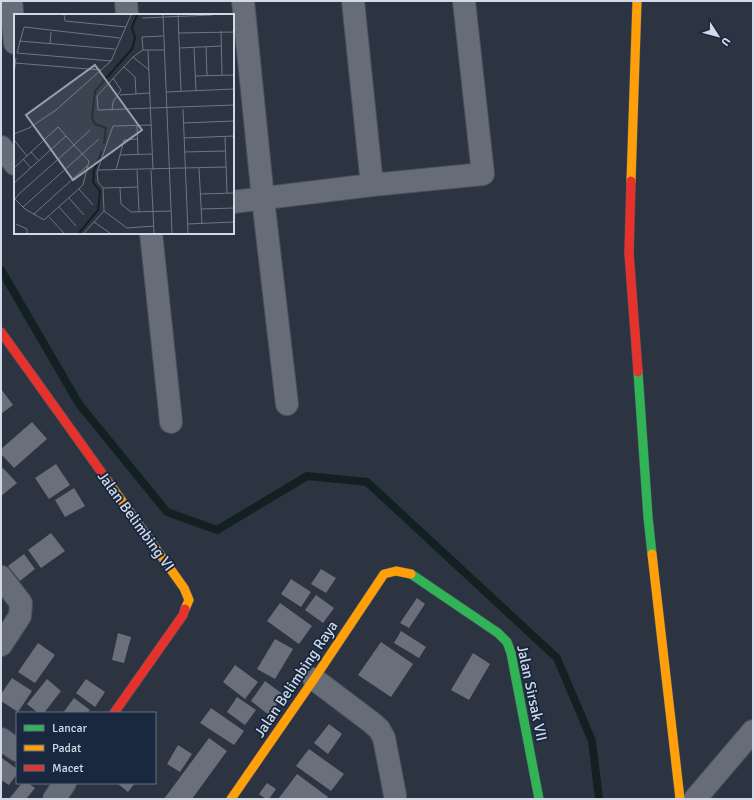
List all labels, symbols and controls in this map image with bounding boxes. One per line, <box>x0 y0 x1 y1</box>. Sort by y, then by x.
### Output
inset map <box>14 14 234 234</box>
north arrow <box>698 16 738 56</box>
text: U <box>718 35 733 48</box>
street label: Jalan Belimbing VI <box>94 468 178 574</box>
street label: Jalan Belimbing Raya <box>250 617 342 741</box>
street label: Jalan Sirsak VII <box>513 643 551 743</box>
legend <box>16 712 156 784</box>
text: Lancar <box>52 721 88 736</box>
text: Padat <box>52 741 81 756</box>
text: Macet <box>52 761 84 776</box>

